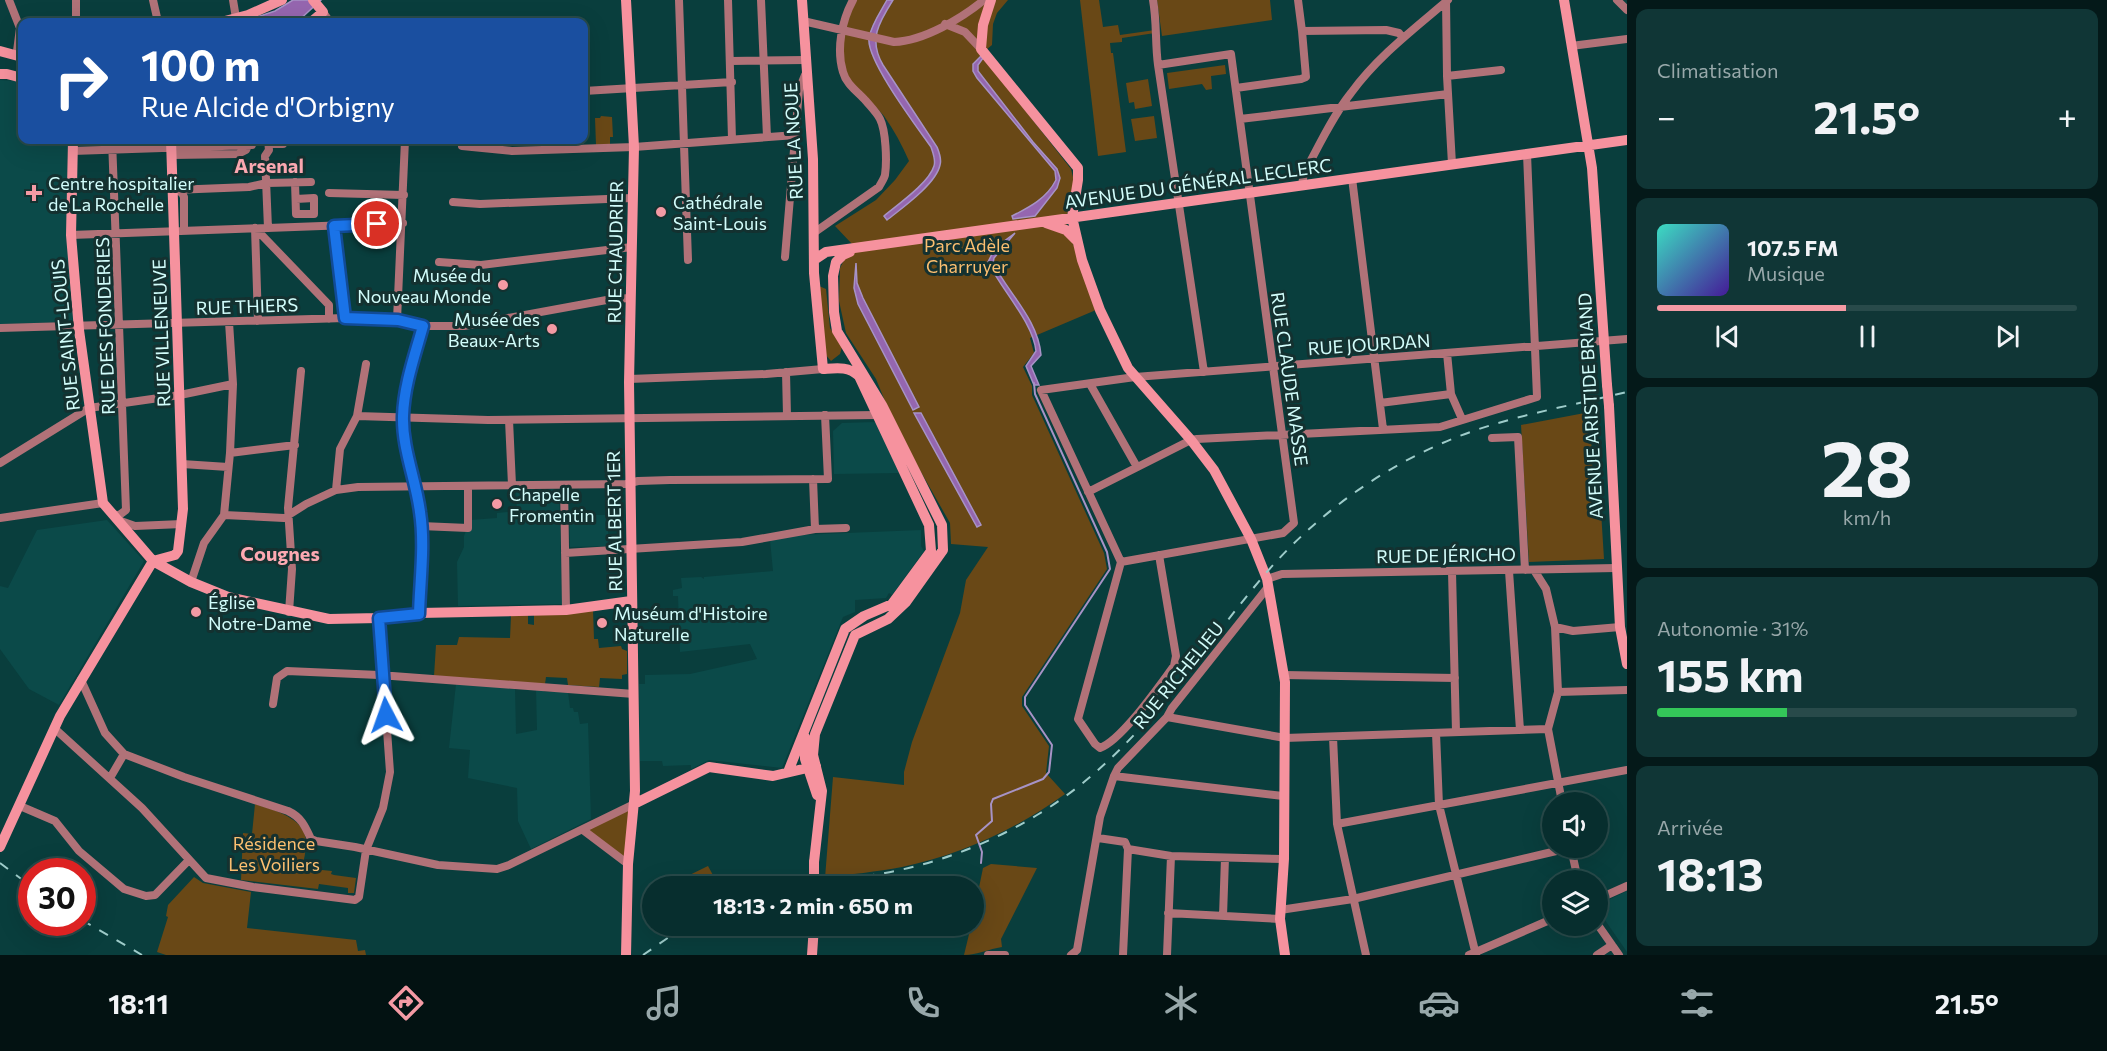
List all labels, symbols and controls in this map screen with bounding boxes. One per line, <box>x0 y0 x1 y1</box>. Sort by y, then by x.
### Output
text: 100 m <box>141 38 261 90</box>
icon: right <box>42 42 120 120</box>
text: Climatisation <box>1657 58 1778 82</box>
street label: RUE LA NOUE <box>779 82 807 200</box>
text: 21.5° <box>1813 88 1920 143</box>
text: Rue Alcide d'Orbigny <box>141 90 395 123</box>
text: − <box>1657 95 1676 136</box>
text: + <box>2058 95 2077 136</box>
district label: Arsenal <box>234 153 304 177</box>
street label: AVENUE DU GÉNÉRAL LECLERC <box>1063 153 1333 213</box>
place label: Centre hospitalier de La Rochelle <box>48 172 194 215</box>
street label: RUE CHAUDRIER <box>603 180 627 324</box>
marker: Centre hospitalier de La Rochelle <box>25 184 43 202</box>
place label: Cathédrale Saint-Louis <box>673 191 767 234</box>
pin <box>351 198 402 249</box>
marker: Cathédrale Saint-Louis <box>654 205 668 219</box>
icon: arrive <box>360 207 393 240</box>
park label: Parc Adèle Charruyer <box>924 234 1010 277</box>
text: 107.5 FM <box>1747 234 1838 261</box>
street label: RUE DES FONDERIES <box>91 237 119 415</box>
street label: RUE SAINT-LOUIS <box>46 258 84 412</box>
street label: RUE VILLENEUVE <box>147 259 175 407</box>
text: Musique <box>1747 261 1825 285</box>
place label: Musée du Nouveau Monde <box>357 264 491 307</box>
marker: Musée du Nouveau Monde <box>496 278 510 292</box>
street label: RUE CLAUDE MASSE <box>1267 291 1313 467</box>
street label: AVENUE ARISTIDE BRIAND <box>1573 292 1607 520</box>
street label: RUE THIERS <box>195 293 299 319</box>
place label: Musée des Beaux-Arts <box>448 308 540 351</box>
icon: previous <box>1711 320 1744 353</box>
icon: pause <box>1851 320 1884 353</box>
icon: next <box>1991 320 2024 353</box>
marker: Musée des Beaux-Arts <box>545 322 559 336</box>
street label: RUE JOURDAN <box>1307 329 1431 359</box>
text: 28 <box>1821 418 1913 513</box>
street label: RUE ALBERT 1ER <box>602 450 626 592</box>
place label: Chapelle Fromentin <box>509 483 595 526</box>
marker: Chapelle Fromentin <box>490 497 504 511</box>
text: km/h <box>1843 505 1891 529</box>
district label: Cougnes <box>240 541 320 565</box>
street label: RUE DE JÉRICHO <box>1376 543 1516 567</box>
place label: Église Notre-Dame <box>208 591 311 634</box>
place label: Muséum d'Histoire Naturelle <box>614 602 767 645</box>
marker: Église Notre-Dame <box>189 605 203 619</box>
marker: Muséum d'Histoire Naturelle <box>595 616 609 630</box>
text: Autonomie · 31% <box>1657 616 1808 640</box>
street label: RUE RICHELIEU <box>1128 617 1228 733</box>
text: 155 km <box>1657 646 1804 701</box>
position arrow <box>354 683 418 747</box>
map controls <box>1542 792 1608 936</box>
button: sound <box>1542 792 1608 858</box>
text: Arrivée <box>1657 815 1723 839</box>
park label: Résidence Les Voiliers <box>228 832 320 875</box>
text: 18:13 <box>1657 845 1764 900</box>
speed limit sign: 30 <box>18 858 96 936</box>
button: layers <box>1542 870 1608 936</box>
text: 18:13 · 2 min · 650 m <box>713 892 913 919</box>
icon: directions <box>385 982 427 1024</box>
icon: music <box>643 982 685 1024</box>
icon: phone <box>902 982 944 1024</box>
icon: climate <box>1160 982 1202 1024</box>
icon: car <box>1418 982 1460 1024</box>
icon: filters <box>1676 982 1718 1024</box>
text: 18:11 <box>108 987 169 1020</box>
text: 21.5° <box>1935 987 1999 1020</box>

